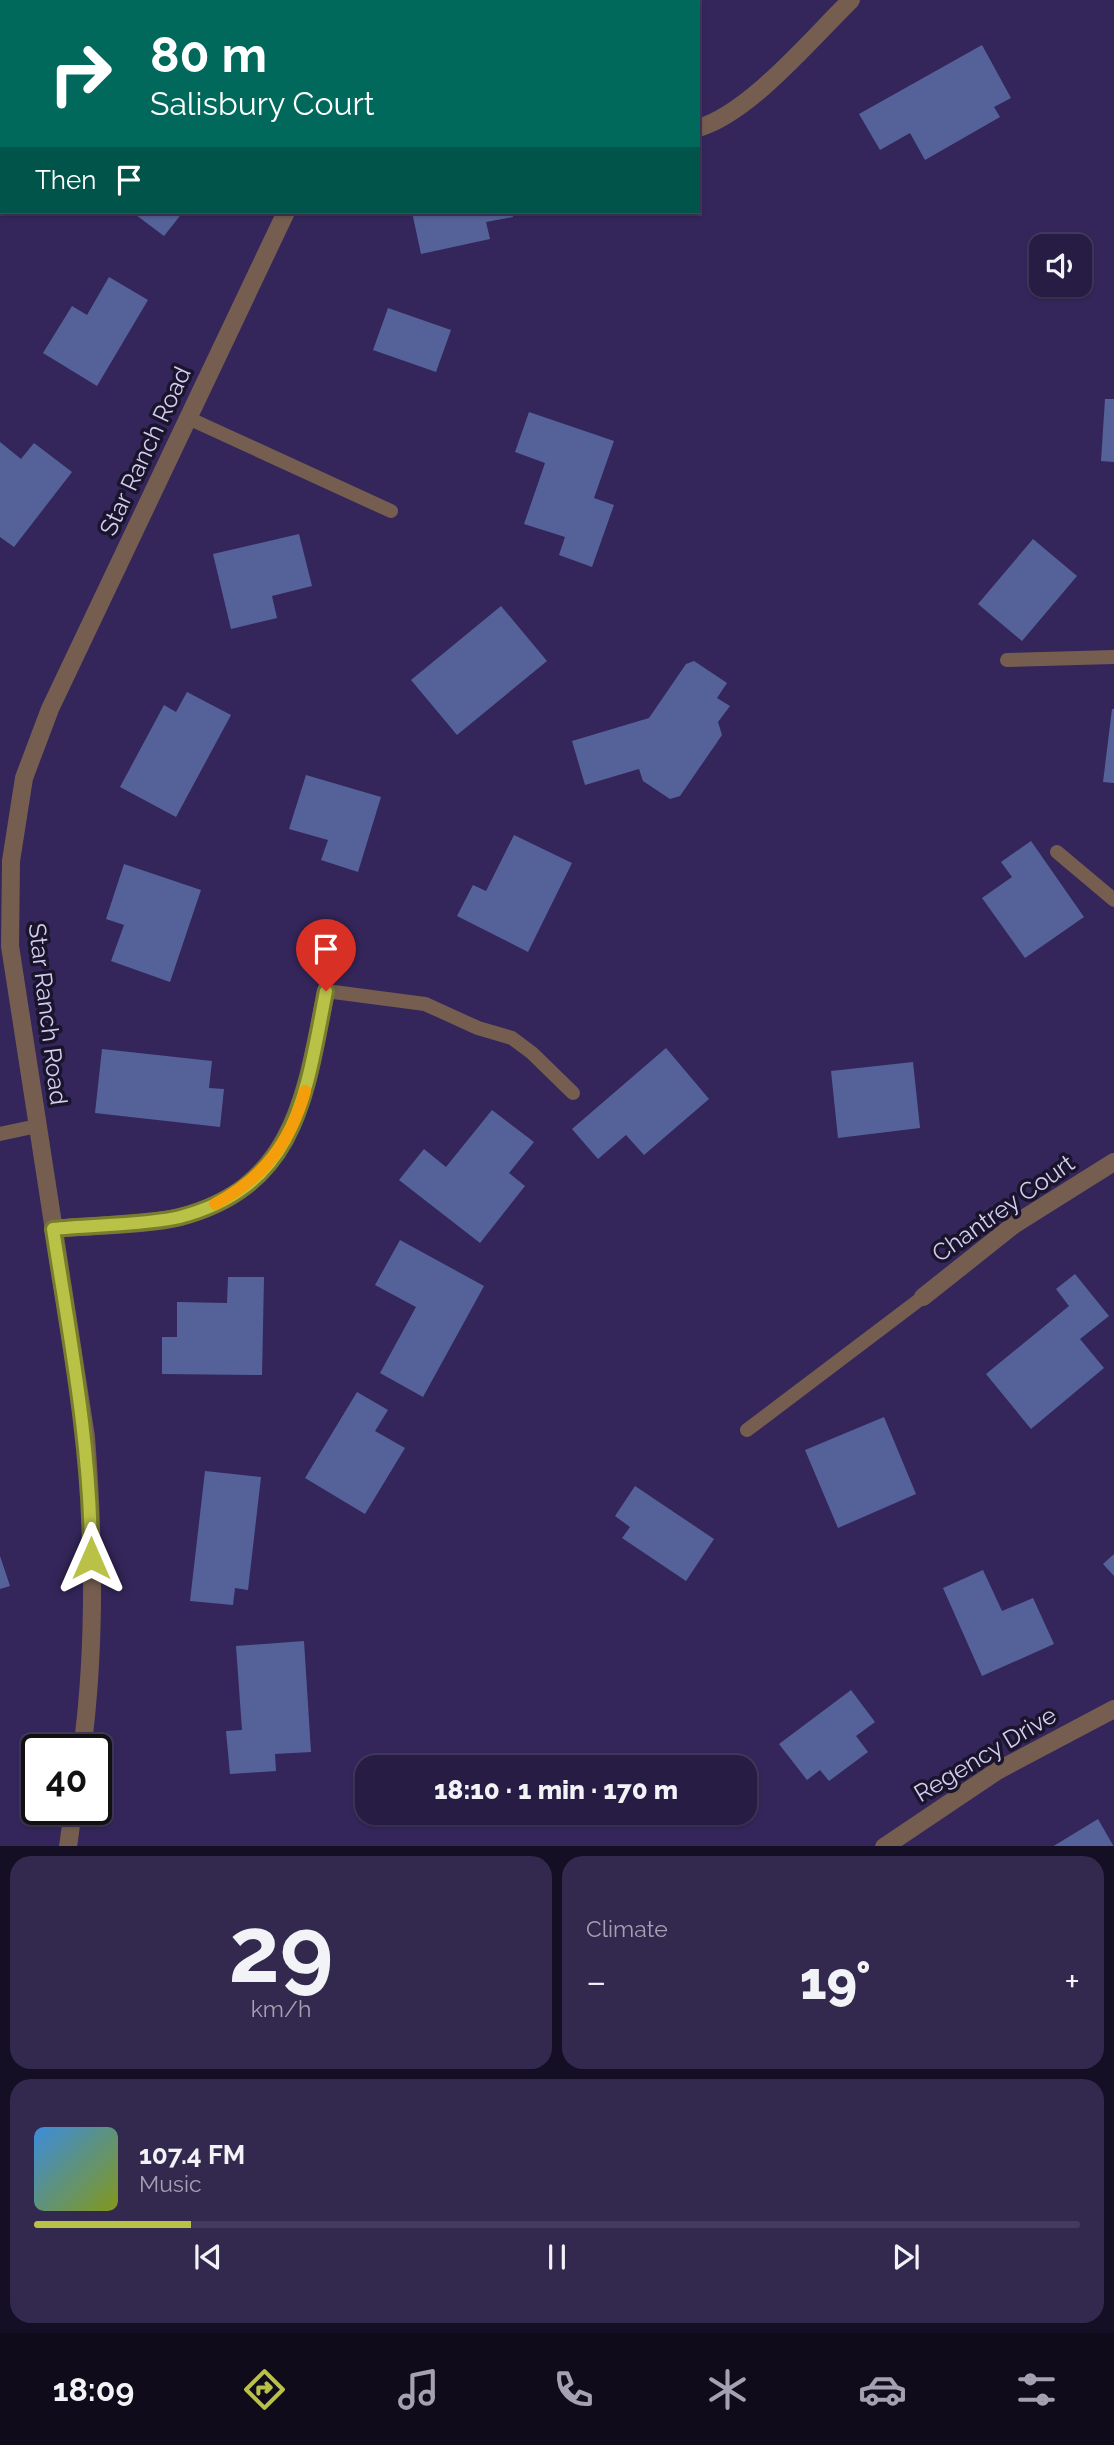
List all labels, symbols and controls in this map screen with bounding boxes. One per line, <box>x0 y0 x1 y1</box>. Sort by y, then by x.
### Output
text: 80 m <box>150 26 267 83</box>
icon: right <box>35 28 126 119</box>
text: Salisbury Court <box>150 85 375 122</box>
icon: arrive <box>110 161 148 199</box>
text: Then <box>35 165 96 195</box>
map controls <box>1029 234 1092 297</box>
button: sound <box>1029 234 1092 297</box>
street label: Star Ranch Road <box>93 362 197 540</box>
pin <box>296 919 356 991</box>
street label: Star Ranch Road <box>22 921 74 1107</box>
icon: arrive <box>307 930 345 968</box>
street label: Chantrey Court <box>926 1148 1080 1268</box>
position arrow <box>54 1521 128 1595</box>
street label: Regency Drive <box>909 1700 1061 1808</box>
speed limit sign: 40 <box>21 1734 112 1825</box>
text: 18:10 · 1 min · 170 m <box>434 1775 678 1805</box>
text: 29 <box>229 1896 333 2003</box>
text: Climate <box>586 1915 668 1942</box>
text: 19° <box>800 1950 871 2011</box>
text: − <box>586 1959 606 2004</box>
text: + <box>1064 1959 1080 2004</box>
text: km/h <box>251 1995 311 2022</box>
text: 107.4 FM <box>139 2140 245 2170</box>
text: Music <box>139 2170 202 2197</box>
icon: previous <box>189 2238 227 2276</box>
icon: pause <box>538 2238 576 2276</box>
icon: next <box>887 2238 925 2276</box>
icon: directions <box>240 2365 289 2414</box>
icon: music <box>394 2365 443 2414</box>
icon: phone <box>549 2365 598 2414</box>
icon: climate <box>703 2365 752 2414</box>
icon: car <box>858 2365 907 2414</box>
icon: filters <box>1012 2365 1061 2414</box>
text: 18:09 <box>53 2371 134 2408</box>

